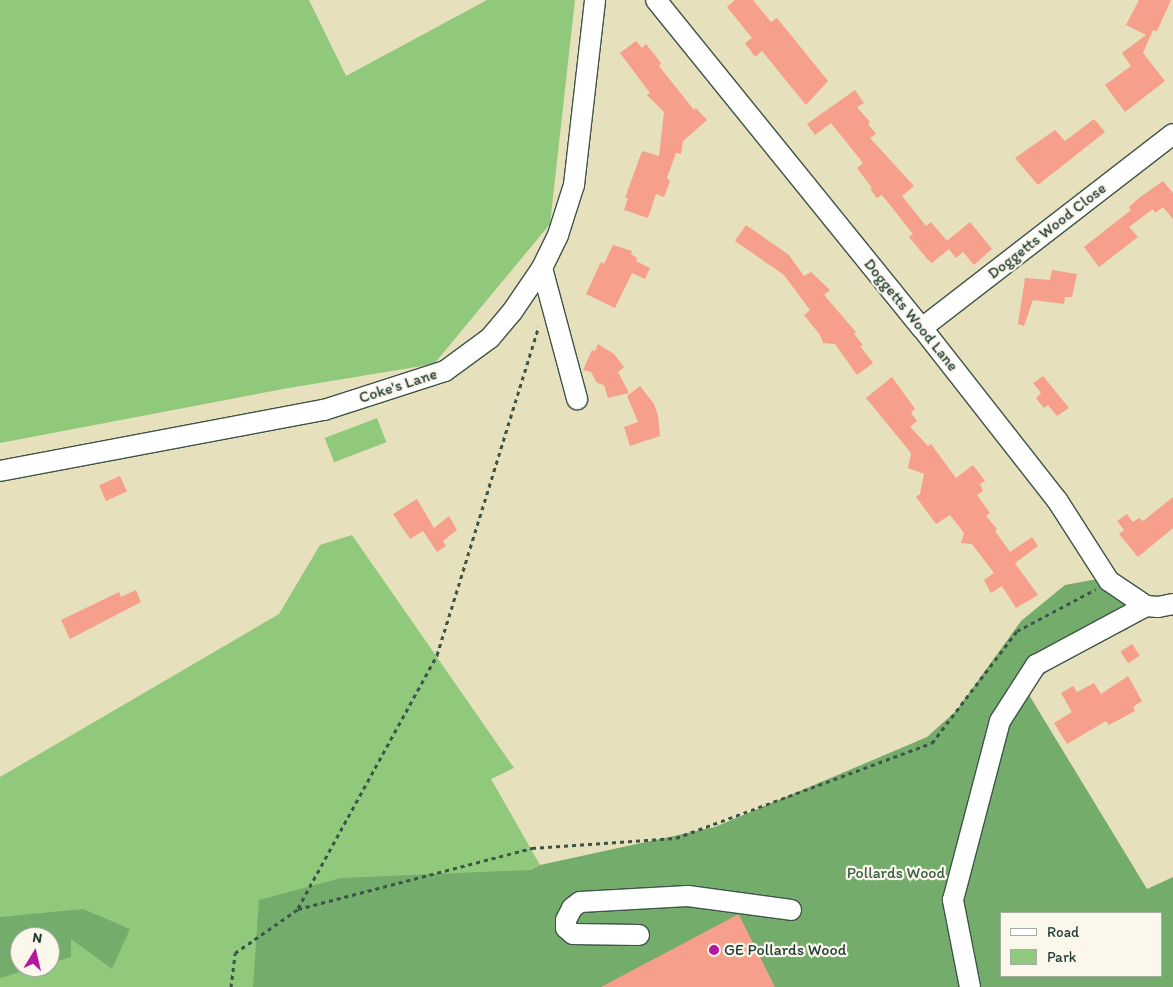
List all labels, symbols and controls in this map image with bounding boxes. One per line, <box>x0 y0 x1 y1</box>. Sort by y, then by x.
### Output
street label: Doggetts Wood Close <box>984 179 1110 283</box>
street label: Doggetts Wood Lane <box>860 255 962 375</box>
street label: Coke's Lane <box>356 364 440 408</box>
park label: Pollards Wood <box>847 863 945 883</box>
legend <box>1000 912 1163 977</box>
text: Road <box>1047 923 1079 941</box>
north arrow <box>10 927 60 977</box>
text: N <box>31 929 43 947</box>
place label: GE Pollards Wood <box>724 940 845 960</box>
marker: GE Pollards Wood <box>708 944 720 956</box>
text: Park <box>1047 948 1077 966</box>

